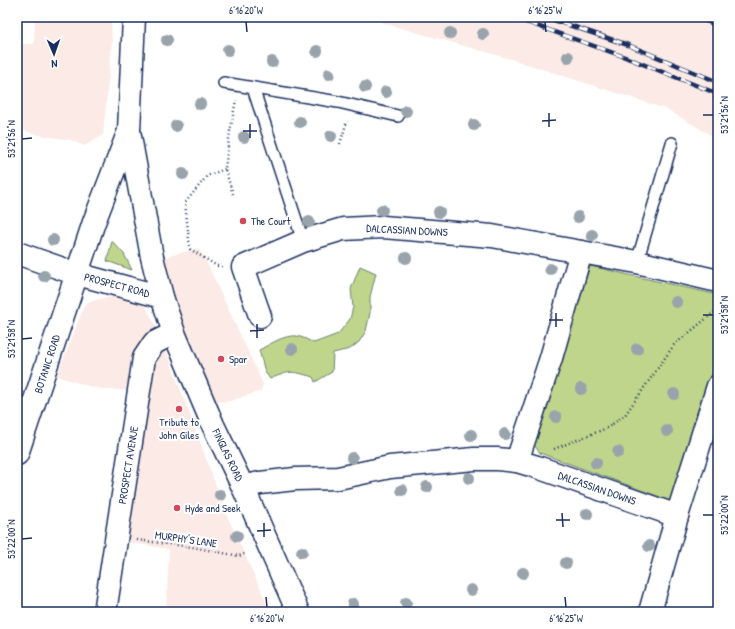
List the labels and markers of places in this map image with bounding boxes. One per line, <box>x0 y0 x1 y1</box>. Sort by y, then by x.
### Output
place label: The Court <box>251 214 291 228</box>
marker: The Court <box>238 216 248 226</box>
place label: Spar <box>229 352 248 366</box>
marker: Spar <box>216 354 226 364</box>
marker: Tribute to John Giles <box>174 404 184 414</box>
place label: Tribute to John Giles <box>159 415 199 442</box>
place label: Hyde and Seek <box>185 501 241 515</box>
marker: Hyde and Seek <box>172 503 182 513</box>

